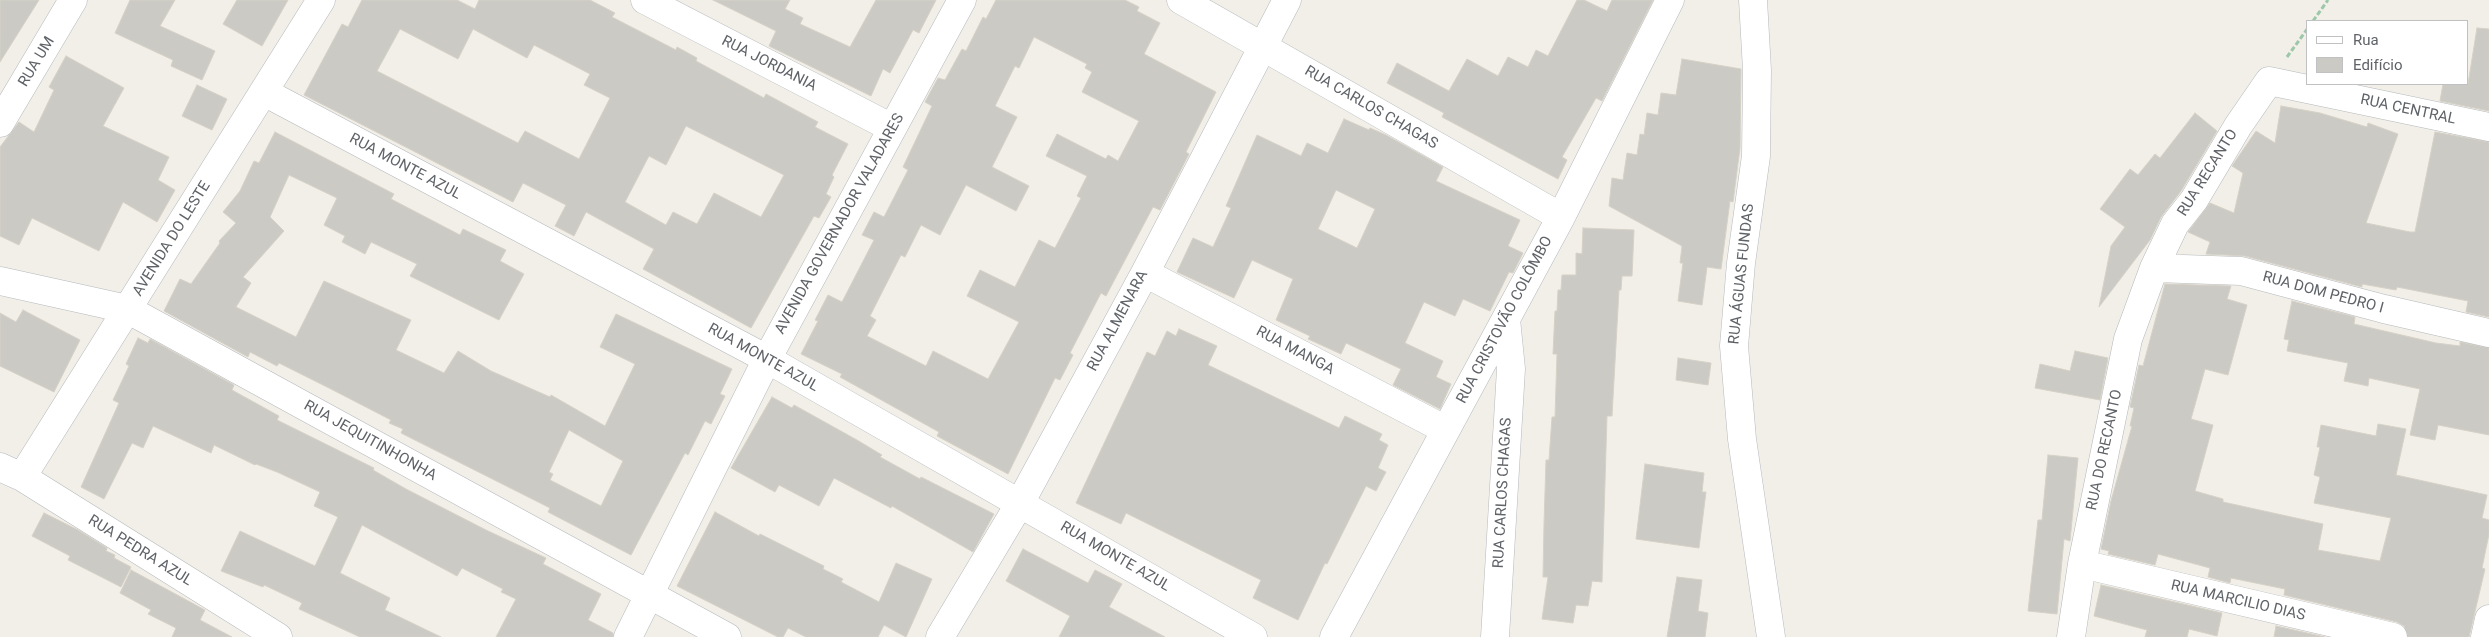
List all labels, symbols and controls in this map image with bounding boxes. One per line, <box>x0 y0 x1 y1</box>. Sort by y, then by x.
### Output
legend <box>2306 20 2469 85</box>
text: Rua <box>2353 31 2379 49</box>
street label: RUA JORDANIA <box>718 32 820 96</box>
street label: RUA UM <box>15 34 59 90</box>
text: Edifício <box>2353 56 2402 74</box>
street label: RUA CARLOS CHAGAS <box>1301 62 1441 154</box>
street label: RUA CENTRAL <box>2359 91 2457 129</box>
street label: AVENIDA GOVERNADOR VALADARES <box>772 110 908 338</box>
street label: RUA RECANTO <box>2174 126 2242 220</box>
street label: RUA MONTE AZUL <box>346 130 464 204</box>
street label: AVENIDA DO LESTE <box>129 178 215 300</box>
street label: RUA ÁGUAS FUNDAS <box>1726 203 1758 345</box>
street label: RUA CRISTOVÃO COLÔMBO <box>1453 233 1557 407</box>
street label: RUA ALMENARA <box>1084 268 1152 374</box>
street label: RUA DOM PEDRO I <box>2261 268 2385 318</box>
street label: RUA MONTE AZUL <box>704 320 822 396</box>
street label: RUA MANGA <box>1253 323 1337 379</box>
street label: RUA DO RECANTO <box>2083 388 2127 512</box>
street label: RUA JEQUITINHONHA <box>300 397 440 485</box>
street label: RUA CARLOS CHAGAS <box>1490 417 1516 569</box>
street label: RUA PEDRA AZUL <box>85 512 195 590</box>
street label: RUA MONTE AZUL <box>1057 518 1173 596</box>
street label: RUA MARCILIO DIAS <box>2169 577 2307 625</box>

